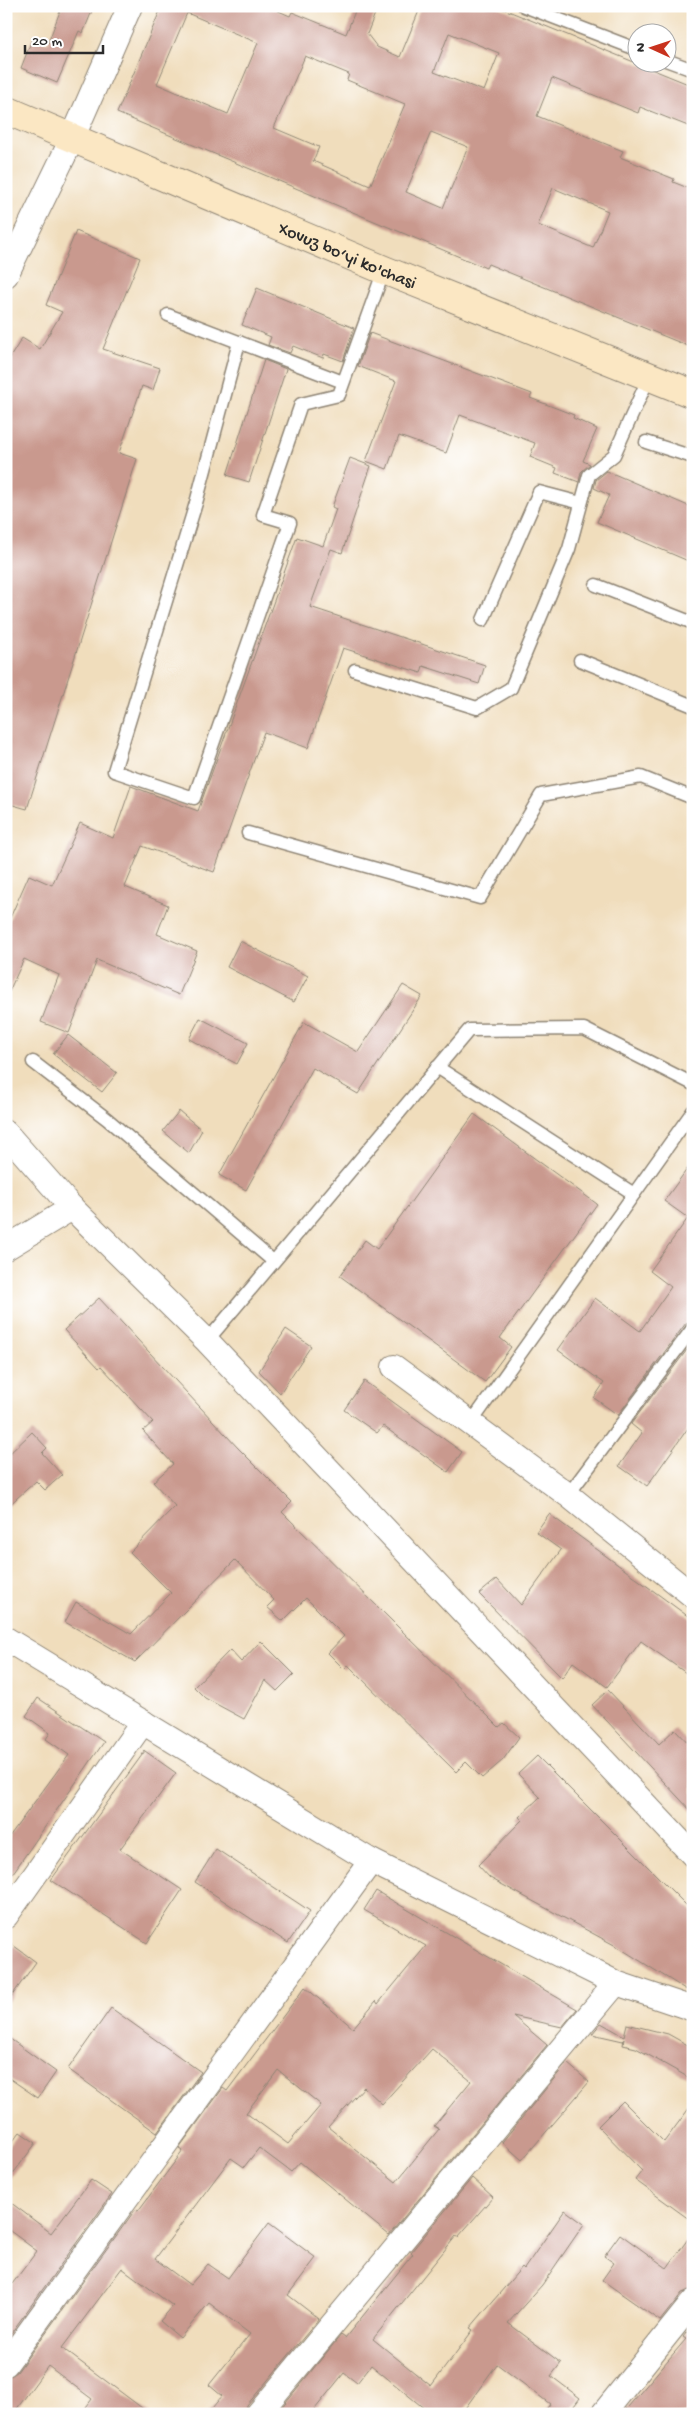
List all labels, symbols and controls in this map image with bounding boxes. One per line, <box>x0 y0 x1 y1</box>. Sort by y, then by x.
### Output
scale bar <box>25 22 102 54</box>
north arrow <box>626 22 676 72</box>
text: 20 m <box>32 33 62 51</box>
text: N <box>633 42 650 52</box>
street label: Xovuz bo‘yi ko'chasi <box>274 218 419 295</box>

